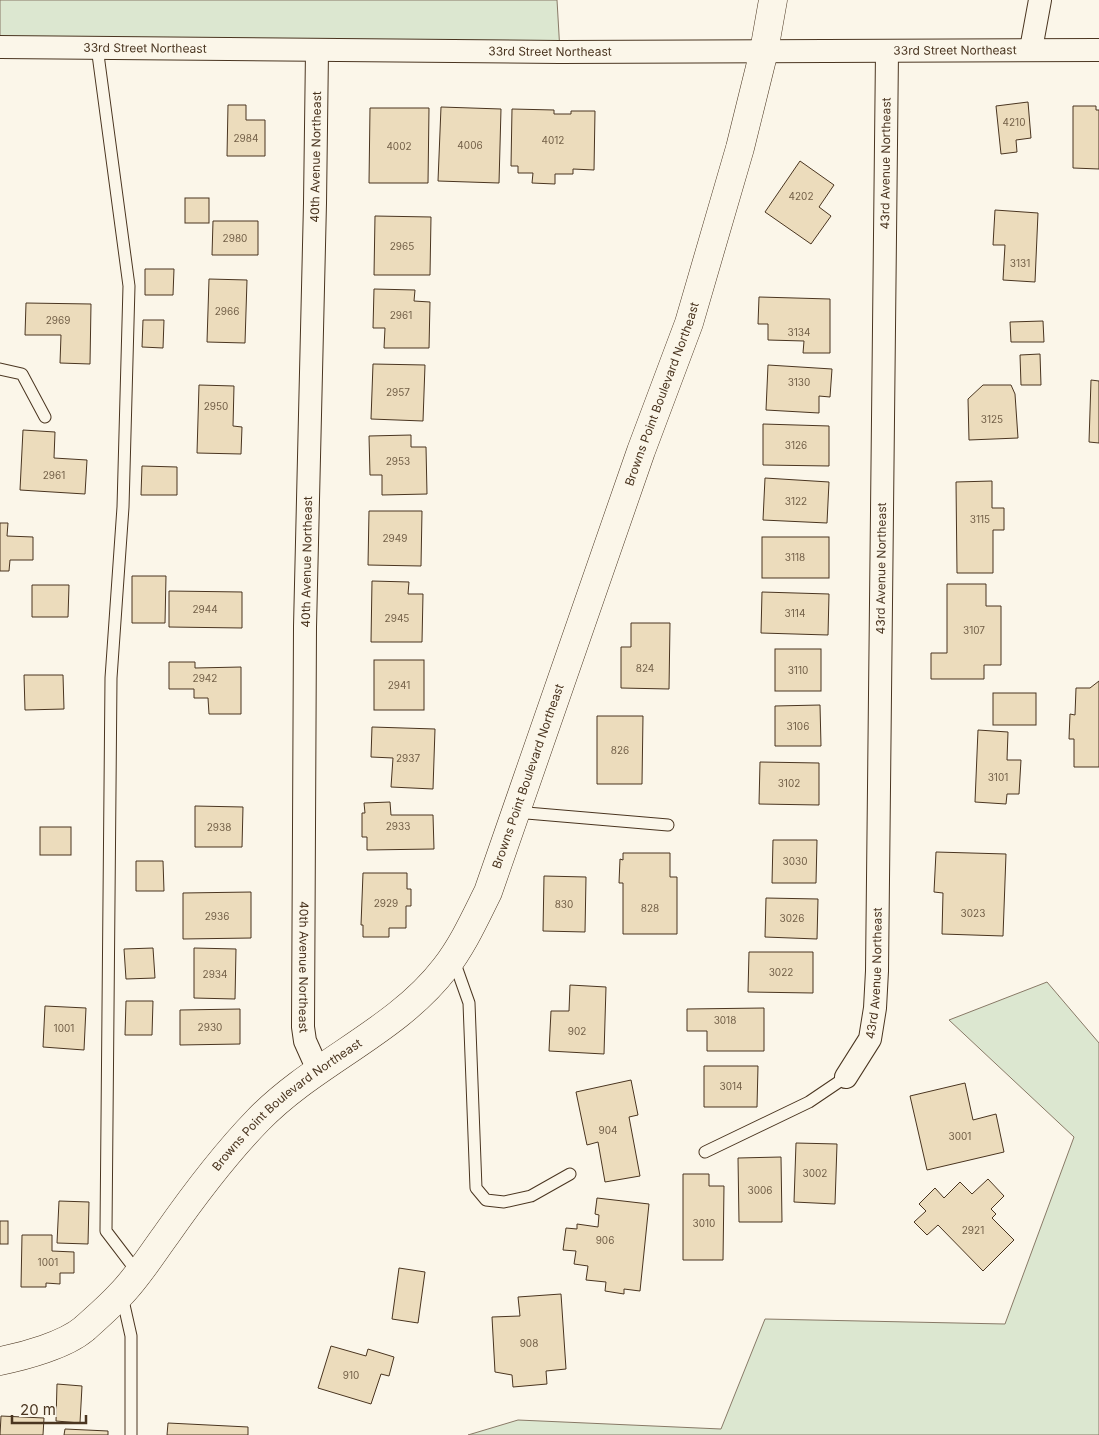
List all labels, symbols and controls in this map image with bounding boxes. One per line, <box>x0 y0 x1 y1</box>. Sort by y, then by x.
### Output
street label: 33rd Street Northeast <box>83 40 207 56</box>
street label: 33rd Street Northeast <box>893 42 1017 58</box>
street label: 33rd Street Northeast <box>488 43 612 59</box>
street label: 40th Avenue Northeast <box>307 91 324 223</box>
street label: 43rd Avenue Northeast <box>877 97 894 230</box>
house number: 4210 <box>1003 116 1025 128</box>
house number: 2984 <box>234 132 258 144</box>
house number: 4012 <box>542 134 564 146</box>
house number: 4006 <box>457 139 483 151</box>
house number: 4002 <box>386 140 412 152</box>
house number: 4202 <box>789 190 813 202</box>
house number: 2980 <box>223 232 247 244</box>
house number: 2965 <box>390 240 414 252</box>
house number: 3131 <box>1010 257 1030 269</box>
street label: Browns Point Boulevard Northeast <box>621 300 702 488</box>
house number: 2966 <box>215 305 239 317</box>
house number: 2961 <box>390 309 412 321</box>
house number: 2969 <box>46 314 70 326</box>
house number: 3134 <box>788 326 810 338</box>
house number: 3130 <box>788 376 810 388</box>
house number: 2957 <box>386 386 410 398</box>
house number: 2950 <box>204 400 228 412</box>
house number: 3125 <box>981 413 1003 425</box>
house number: 3126 <box>785 439 807 451</box>
house number: 2953 <box>386 455 410 467</box>
house number: 2961 <box>43 469 65 481</box>
house number: 3122 <box>785 495 807 507</box>
street label: 40th Avenue Northeast <box>298 496 315 628</box>
street label: 43rd Avenue Northeast <box>873 502 889 634</box>
house number: 3115 <box>970 513 990 525</box>
house number: 2949 <box>383 532 407 544</box>
house number: 3118 <box>785 551 805 563</box>
house number: 2944 <box>192 603 218 615</box>
house number: 3114 <box>785 607 805 619</box>
house number: 2945 <box>385 612 409 624</box>
house number: 3107 <box>963 624 985 636</box>
house number: 824 <box>636 662 654 674</box>
house number: 3110 <box>788 664 808 676</box>
house number: 2942 <box>193 672 217 684</box>
house number: 2941 <box>388 679 410 691</box>
street label: Browns Point Boulevard Northeast <box>489 682 567 870</box>
house number: 3106 <box>787 720 809 732</box>
house number: 826 <box>611 744 629 756</box>
house number: 2937 <box>396 752 420 764</box>
house number: 3101 <box>988 771 1008 783</box>
house number: 3102 <box>778 777 800 789</box>
house number: 2933 <box>386 820 410 832</box>
house number: 2938 <box>207 821 231 833</box>
house number: 3030 <box>783 855 807 867</box>
house number: 2929 <box>374 897 398 909</box>
house number: 830 <box>555 898 573 910</box>
street label: 40th Avenue Northeast <box>296 901 312 1034</box>
house number: 828 <box>641 902 659 914</box>
street label: 43rd Avenue Northeast <box>862 907 885 1040</box>
house number: 3023 <box>961 907 985 919</box>
house number: 2936 <box>205 910 229 922</box>
house number: 3026 <box>780 912 804 924</box>
house number: 3022 <box>769 966 793 978</box>
house number: 2934 <box>203 968 227 980</box>
house number: 3018 <box>714 1014 736 1026</box>
house number: 2930 <box>198 1021 222 1033</box>
house number: 1001 <box>54 1022 74 1034</box>
house number: 902 <box>568 1025 586 1037</box>
street label: Browns Point Boulevard Northeast <box>209 1035 364 1174</box>
house number: 3014 <box>719 1080 743 1092</box>
house number: 904 <box>599 1124 617 1136</box>
house number: 3001 <box>949 1130 971 1142</box>
house number: 3002 <box>803 1167 827 1179</box>
house number: 3006 <box>748 1184 773 1196</box>
house number: 3010 <box>693 1217 715 1229</box>
house number: 2921 <box>962 1224 984 1236</box>
house number: 906 <box>596 1234 614 1246</box>
house number: 1001 <box>38 1256 58 1268</box>
house number: 908 <box>520 1337 538 1349</box>
house number: 910 <box>343 1369 359 1381</box>
scale bar <box>12 1392 86 1424</box>
text: 20 m <box>20 1400 56 1419</box>

